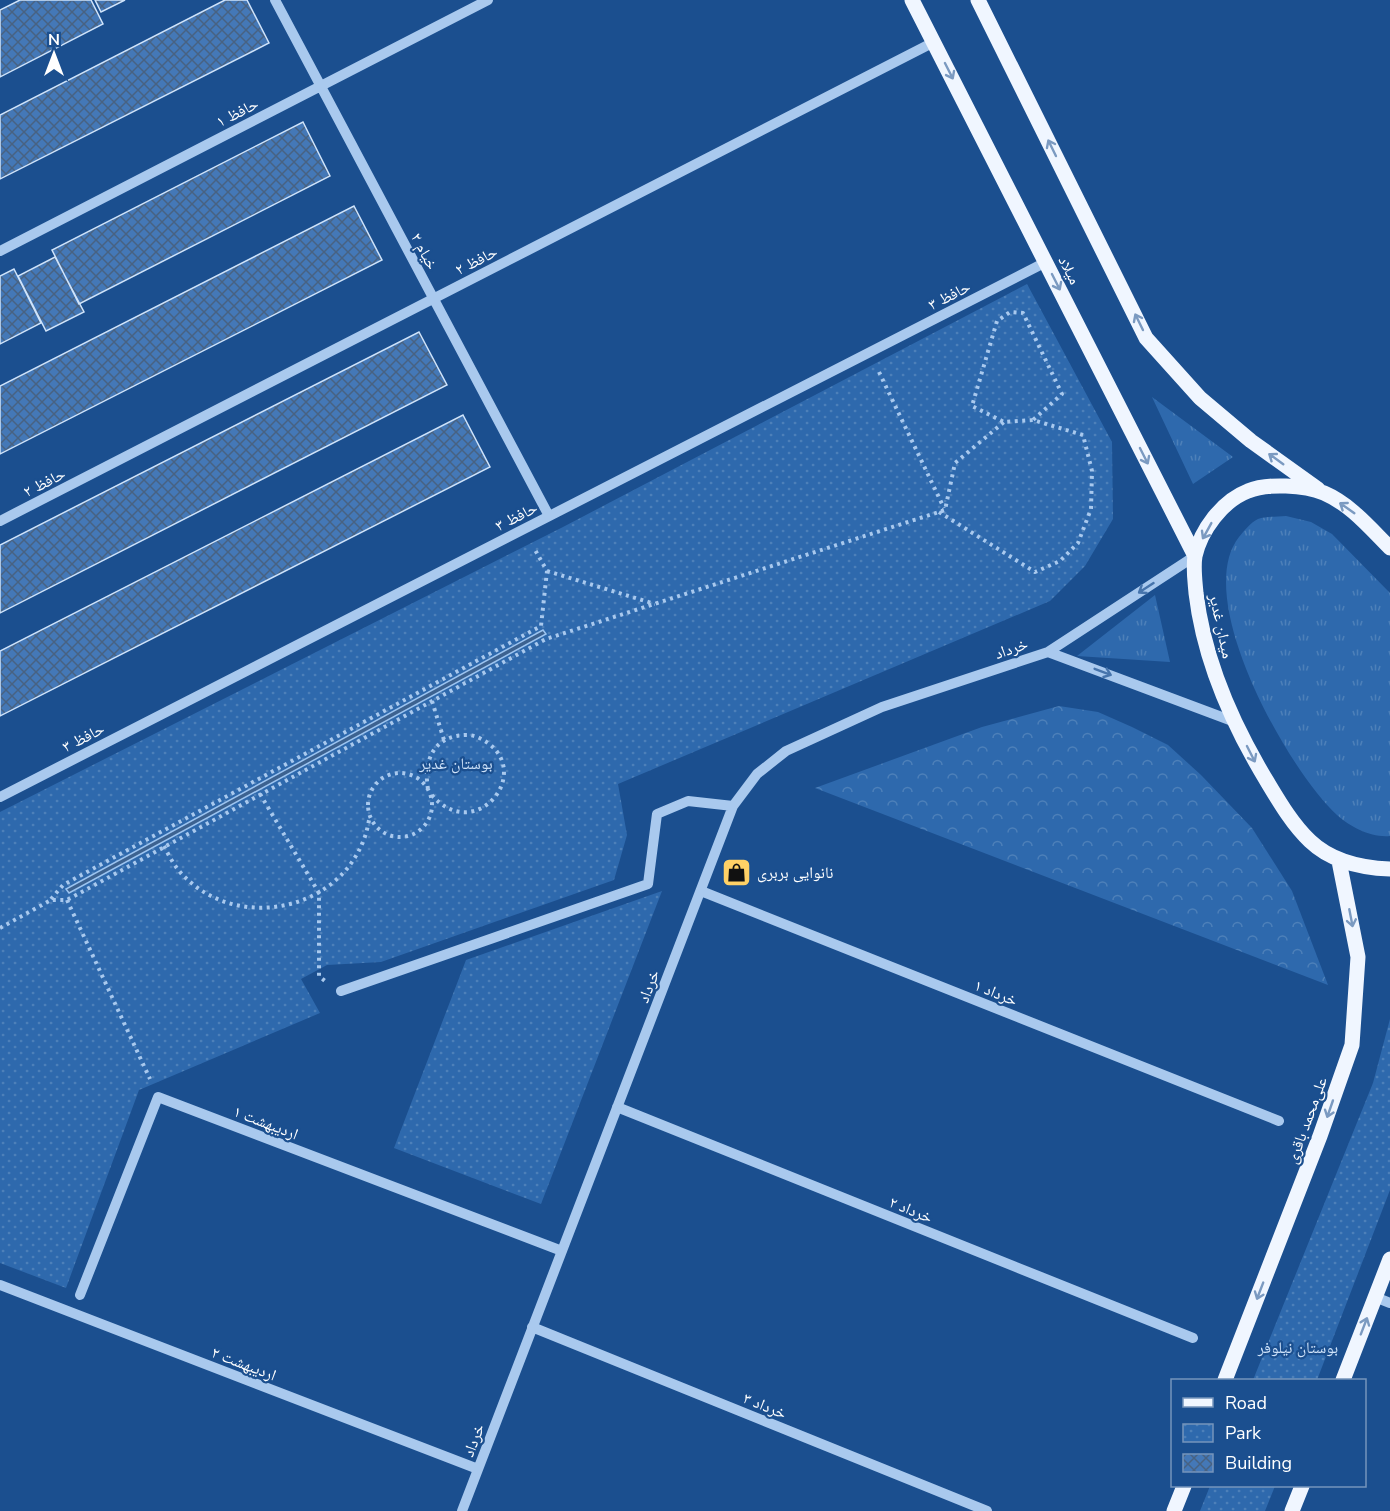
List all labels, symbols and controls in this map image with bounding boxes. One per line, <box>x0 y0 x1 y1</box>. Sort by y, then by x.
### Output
north arrow <box>24 24 84 84</box>
text: N <box>48 29 60 51</box>
one-way arrow <box>943 62 955 80</box>
street label: حافظ ۱ <box>213 93 262 133</box>
one-way arrow <box>1045 139 1057 157</box>
street label: خیام ۲ <box>405 229 443 274</box>
street label: حافظ ۲ <box>452 241 501 281</box>
street label: میلاد <box>1053 252 1086 289</box>
one-way arrow <box>1050 273 1062 290</box>
street label: حافظ ۳ <box>925 276 974 316</box>
one-way arrow <box>1132 314 1144 332</box>
one-way arrow <box>1139 447 1151 465</box>
one-way arrow <box>1268 453 1284 465</box>
street label: حافظ ۲ <box>20 463 69 503</box>
street label: حافظ ۳ <box>492 497 541 537</box>
one-way arrow <box>1340 502 1356 514</box>
one-way arrow <box>1201 521 1212 539</box>
one-way arrow <box>1138 582 1155 594</box>
street label: میدان غدیر <box>1203 591 1239 661</box>
street label: خرداد <box>992 633 1031 665</box>
one-way arrow <box>1093 668 1112 679</box>
street label: حافظ ۳ <box>59 718 108 758</box>
one-way arrow <box>1246 745 1258 763</box>
park label: بوستان غدیر <box>418 753 493 775</box>
shop icon: نانوایی بربری <box>720 856 752 888</box>
place label: نانوایی بربری <box>757 862 833 884</box>
one-way arrow <box>1345 909 1357 928</box>
street label: خرداد <box>633 967 665 1006</box>
street label: خرداد ۱ <box>971 974 1021 1012</box>
street label: علی‌محمد باقری <box>1281 1074 1333 1167</box>
one-way arrow <box>1323 1099 1334 1118</box>
street label: اردیبهشت ۱ <box>230 1101 301 1145</box>
street label: خرداد ۲ <box>886 1191 936 1229</box>
one-way arrow <box>1254 1281 1265 1300</box>
one-way arrow <box>1359 1317 1370 1336</box>
park label: بوستان نیلوفر <box>1257 1337 1338 1359</box>
street label: اردیبهشت ۲ <box>208 1342 279 1386</box>
legend <box>1171 1379 1366 1487</box>
street label: خرداد ۳ <box>740 1387 790 1425</box>
text: Road <box>1225 1391 1267 1415</box>
street label: خرداد <box>458 1421 490 1460</box>
text: Park <box>1225 1421 1262 1445</box>
text: Building <box>1225 1451 1292 1475</box>

